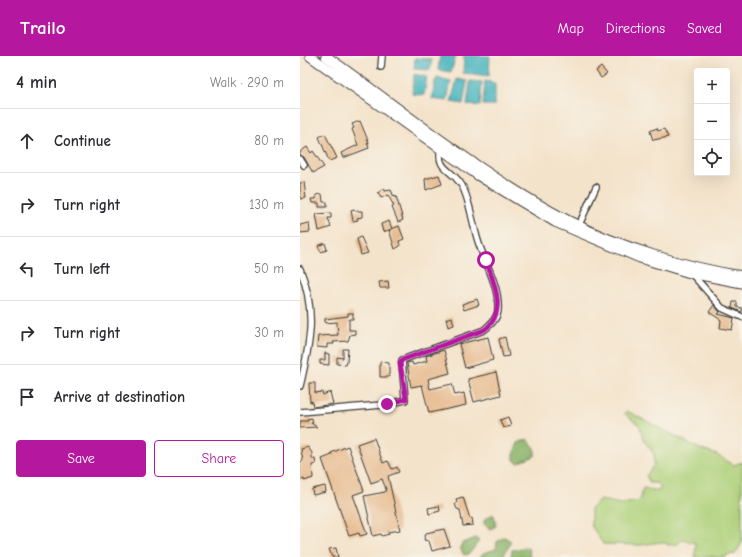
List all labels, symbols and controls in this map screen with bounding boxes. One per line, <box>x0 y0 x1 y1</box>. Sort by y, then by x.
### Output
text: Trailo <box>20 17 66 39</box>
text: Map <box>557 20 584 37</box>
text: Directions <box>606 20 665 37</box>
text: Saved <box>687 20 722 37</box>
map controls <box>694 68 730 176</box>
button: + <box>694 68 730 104</box>
text: 4 min <box>16 73 57 92</box>
text: Walk · 290 m <box>210 75 284 90</box>
button: − <box>694 104 730 140</box>
icon: ahead <box>16 130 38 152</box>
text: Continue <box>54 132 111 150</box>
text: 80 m <box>254 133 284 148</box>
button: locate <box>694 140 730 176</box>
icon: right <box>16 194 38 216</box>
text: Turn right <box>54 196 120 214</box>
text: 130 m <box>249 197 284 212</box>
route start <box>477 251 495 269</box>
icon: left <box>16 258 38 280</box>
text: Turn left <box>54 260 110 278</box>
text: 50 m <box>254 261 284 276</box>
icon: right <box>16 322 38 344</box>
text: Turn right <box>54 324 120 342</box>
text: 30 m <box>254 325 284 340</box>
icon: arrive <box>16 386 38 408</box>
text: Arrive at destination <box>54 388 185 406</box>
route end <box>378 395 396 413</box>
button: Save <box>16 440 146 477</box>
button: Share <box>154 440 284 477</box>

